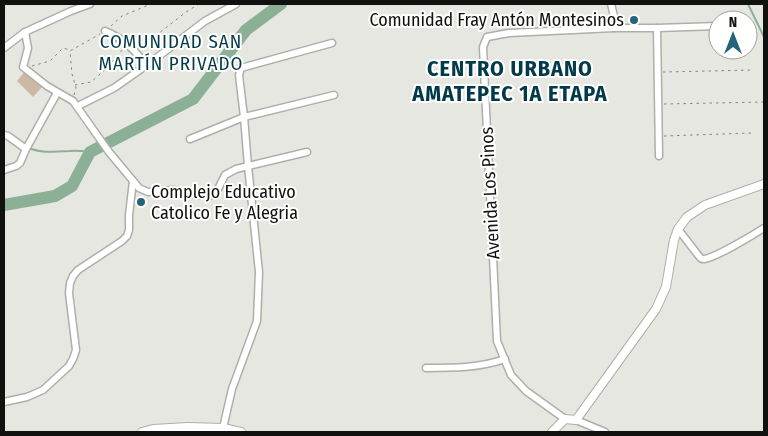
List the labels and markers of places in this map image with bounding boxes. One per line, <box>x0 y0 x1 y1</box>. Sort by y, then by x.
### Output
place label: Comunidad Fray Antón Montesinos <box>369 9 624 31</box>
marker: Comunidad Fray Antón Montesinos <box>628 14 640 26</box>
place label: Complejo Educativo Catolico Fe y Alegria <box>151 181 298 224</box>
marker: Complejo Educativo Catolico Fe y Alegria <box>135 196 147 208</box>

